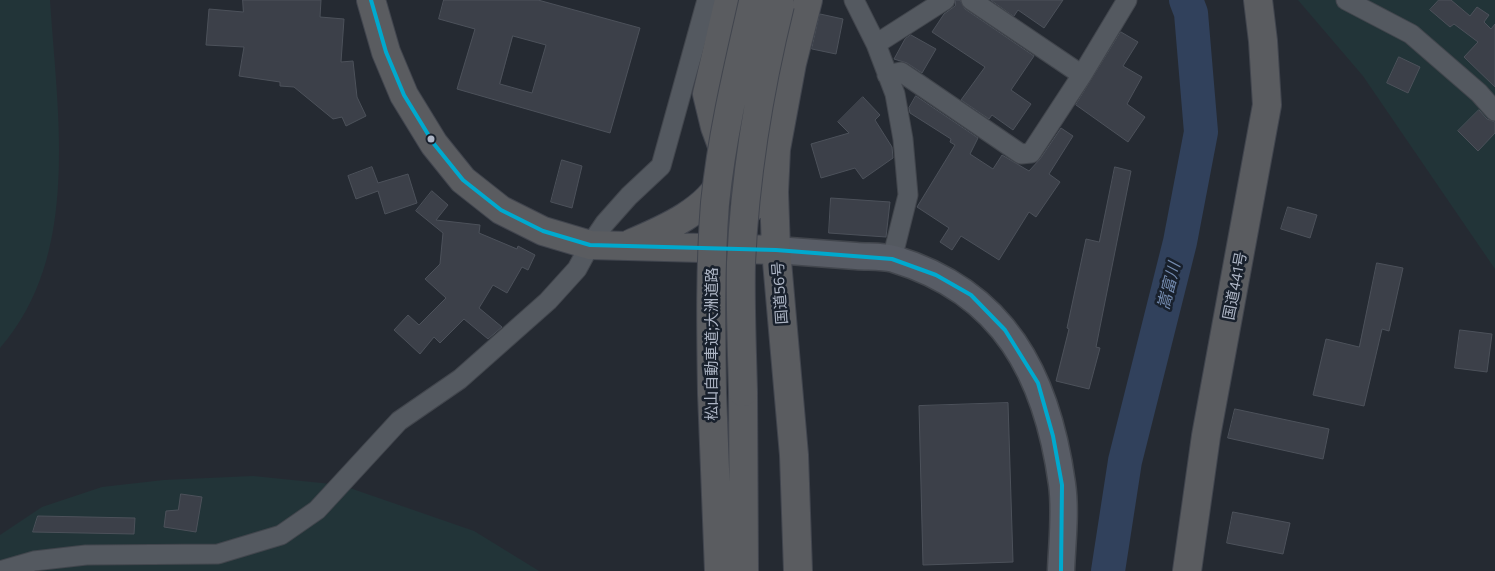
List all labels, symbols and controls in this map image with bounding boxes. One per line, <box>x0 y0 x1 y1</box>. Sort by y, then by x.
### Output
unlabelled marker <box>426 134 436 144</box>
street label: 国道441号 <box>1220 250 1250 322</box>
water label: 嵩富川 <box>1154 260 1184 312</box>
street label: 国道56号 <box>769 261 791 325</box>
street label: 松山自動車道;大洲道路 <box>703 267 721 421</box>

